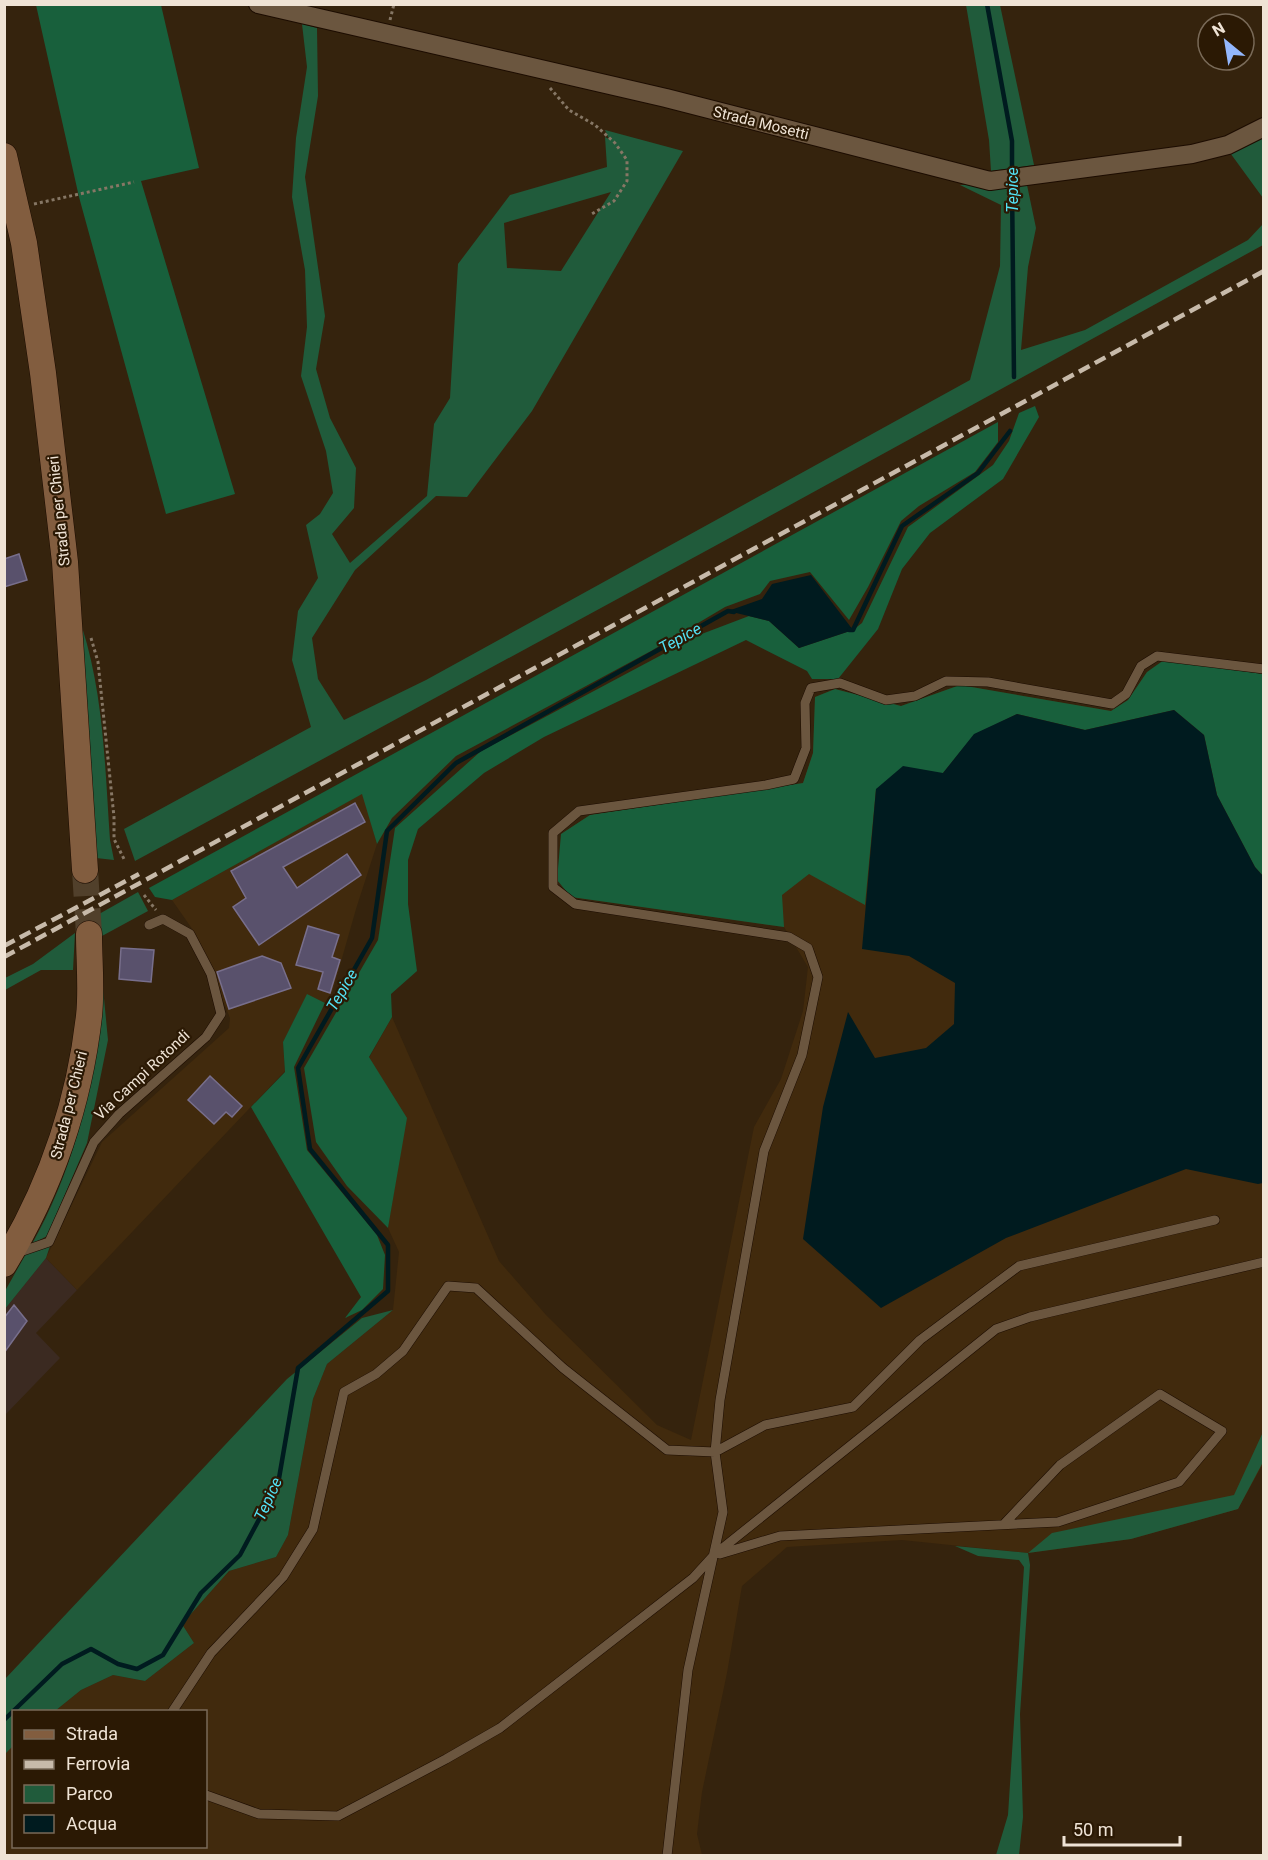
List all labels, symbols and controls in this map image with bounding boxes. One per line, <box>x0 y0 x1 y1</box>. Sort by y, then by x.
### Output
north arrow <box>1196 12 1256 72</box>
text: N <box>1209 18 1228 40</box>
street label: Strada Mosetti <box>711 102 811 144</box>
water label: Tepice <box>1003 167 1022 213</box>
street label: Strada per Chieri <box>44 455 74 567</box>
water label: Tepice <box>655 619 705 657</box>
water label: Tepice <box>322 966 362 1014</box>
street label: Via Campi Rotondi <box>91 1026 193 1124</box>
street label: Strada per Chieri <box>47 1049 91 1161</box>
water label: Tepice <box>250 1474 286 1524</box>
legend <box>12 1710 207 1848</box>
text: Strada <box>66 1723 118 1744</box>
text: Ferrovia <box>66 1753 130 1774</box>
text: Parco <box>66 1783 113 1804</box>
scale bar <box>1064 1809 1180 1847</box>
text: Acqua <box>66 1813 117 1834</box>
text: 50 m <box>1073 1819 1113 1840</box>

